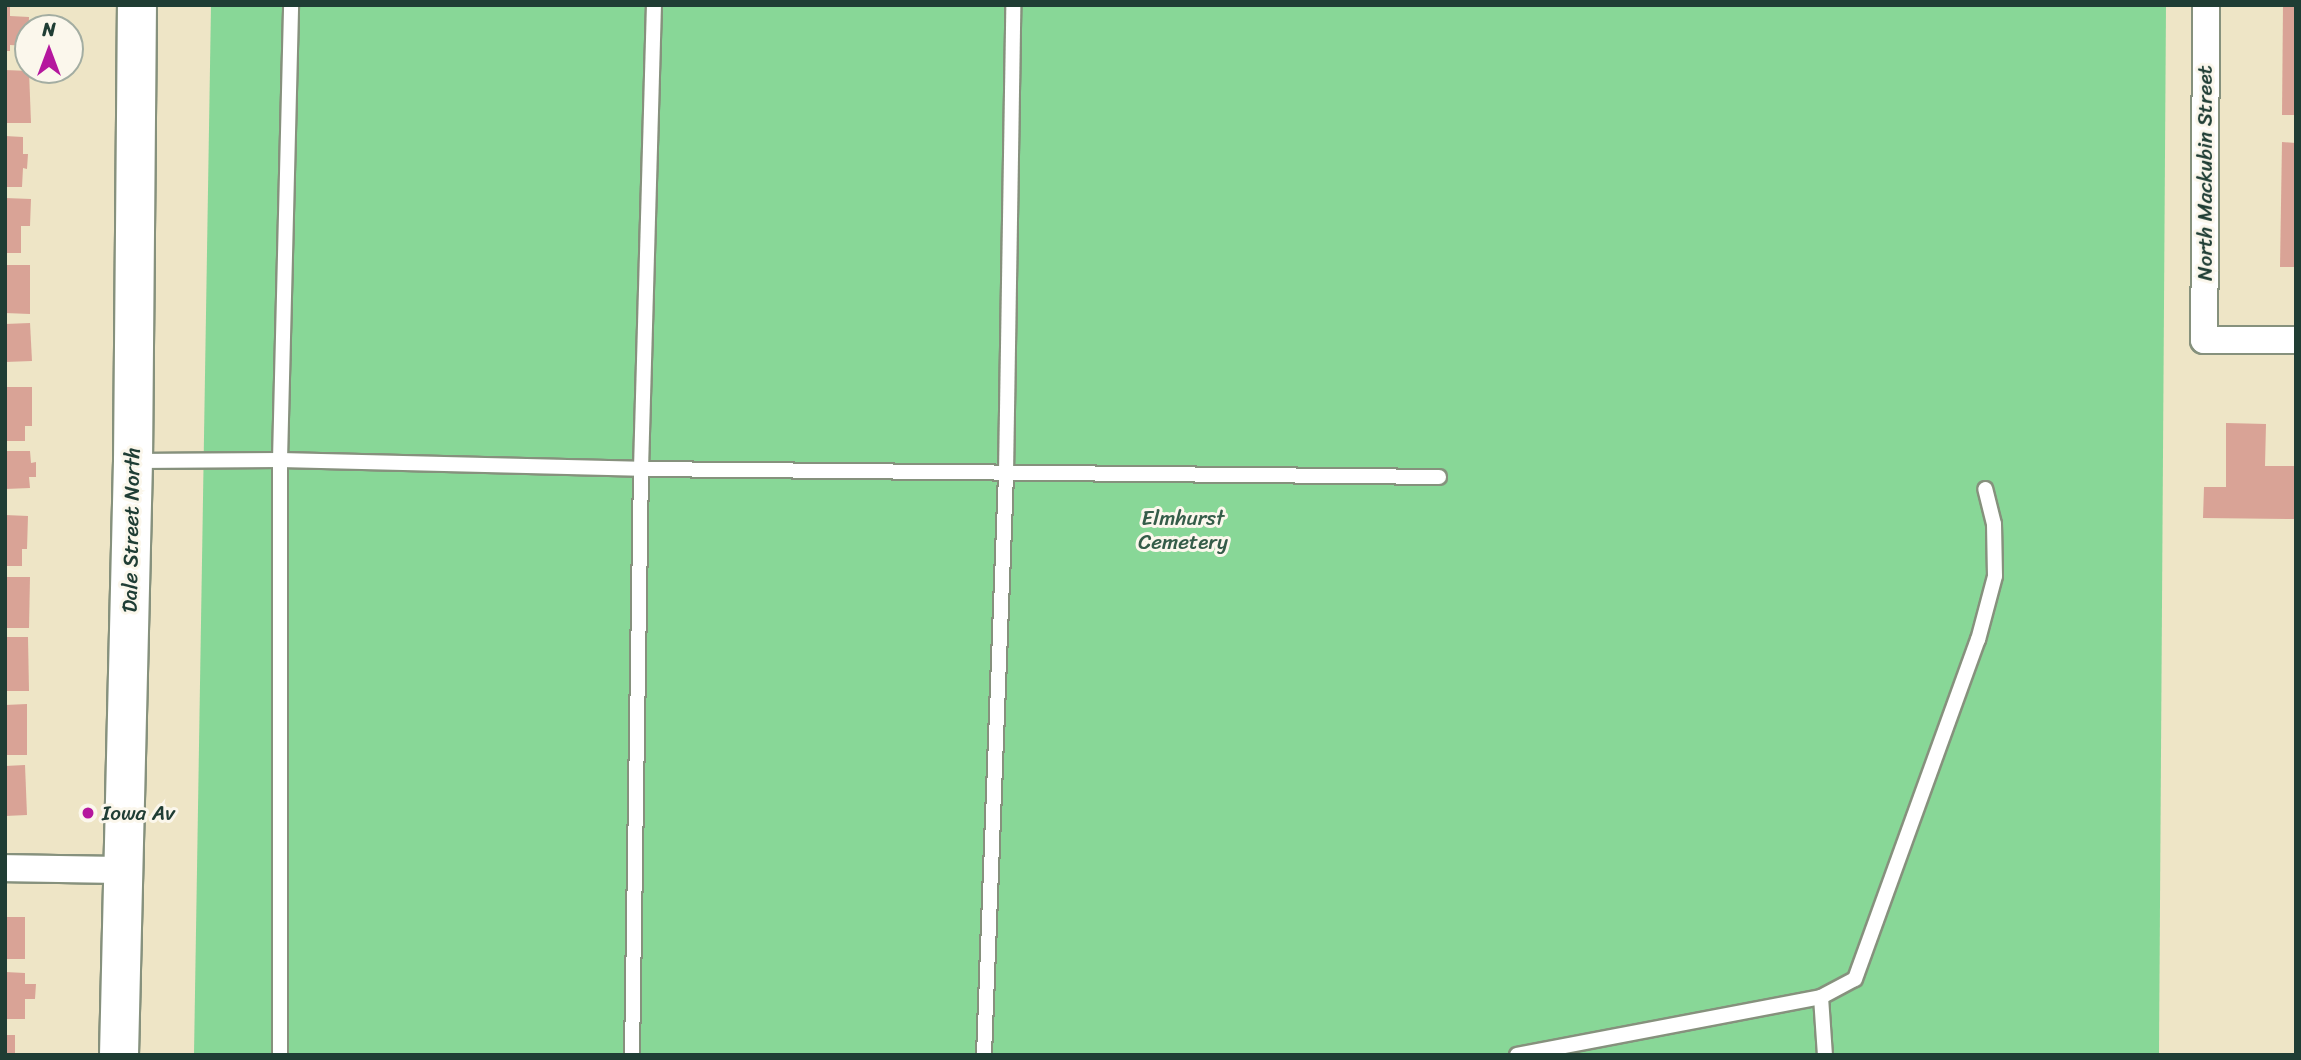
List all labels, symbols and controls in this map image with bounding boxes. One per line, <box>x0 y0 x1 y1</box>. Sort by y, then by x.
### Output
text: N <box>42 13 56 46</box>
north arrow <box>14 14 84 84</box>
street label: North Mackubin Street <box>2192 66 2218 280</box>
street label: Dale Street North <box>117 447 145 613</box>
park label: Elmhurst Cemetery <box>1138 505 1228 555</box>
place label: Iowa Av <box>102 800 175 826</box>
marker: Iowa Av <box>80 805 96 821</box>

